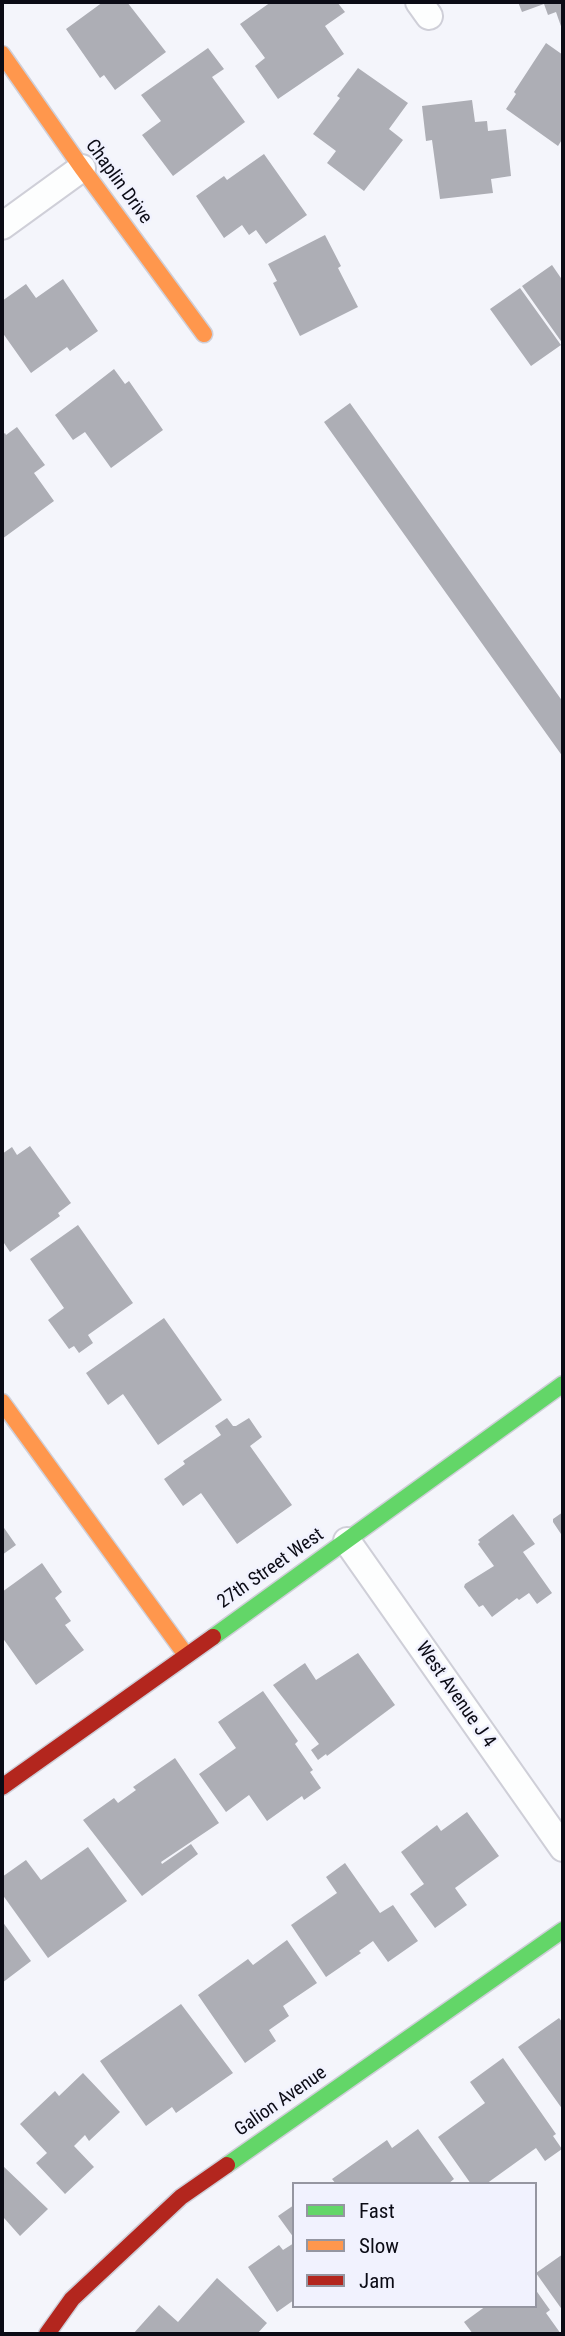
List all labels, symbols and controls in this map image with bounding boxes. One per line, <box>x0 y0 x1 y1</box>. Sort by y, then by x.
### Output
street label: Chaplin Drive <box>80 135 156 229</box>
street label: 27th Street West <box>214 1524 328 1614</box>
street label: West Avenue J 4 <box>410 1638 500 1752</box>
street label: Galion Avenue <box>231 2062 331 2142</box>
legend <box>292 2182 537 2308</box>
text: Fast <box>359 2199 395 2223</box>
text: Slow <box>359 2234 399 2258</box>
text: Jam <box>359 2269 395 2293</box>

